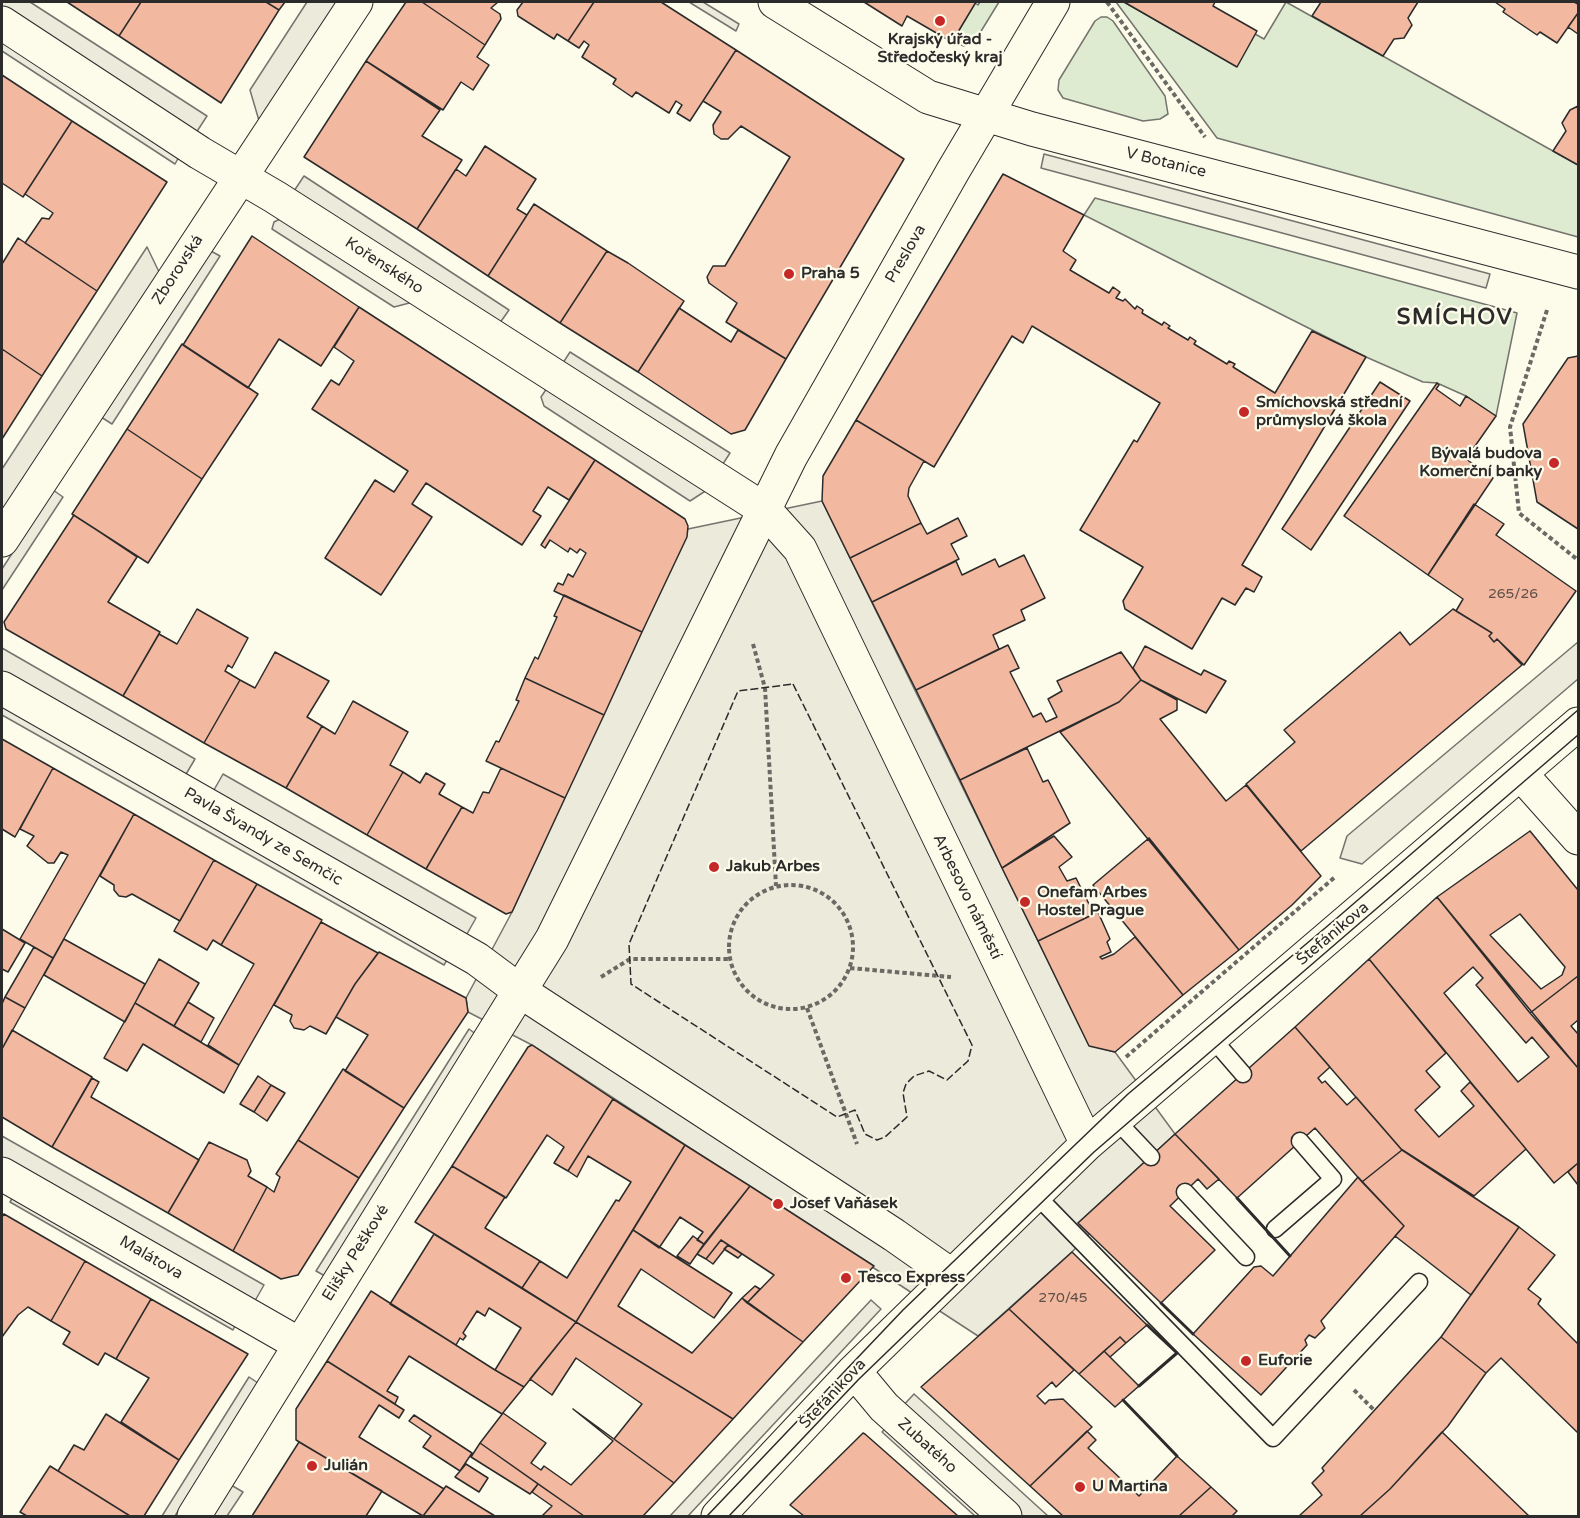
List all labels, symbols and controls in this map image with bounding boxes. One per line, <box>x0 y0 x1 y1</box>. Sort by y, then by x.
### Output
marker: Krajský úřad - Středočeský kraj <box>933 14 947 28</box>
place label: Krajský úřad - Středočeský kraj <box>878 30 1002 68</box>
street label: V Botanice <box>1124 144 1208 182</box>
street label: Preslova <box>882 221 930 287</box>
street label: Zborovská <box>148 232 208 308</box>
street label: Kořenského <box>341 233 427 299</box>
place label: Praha 5 <box>801 264 860 284</box>
marker: Praha 5 <box>782 267 796 281</box>
district label: SMÍCHOV <box>1397 305 1513 331</box>
place label: Smíchovská střední průmyslová škola <box>1256 393 1403 431</box>
marker: Smíchovská střední průmyslová škola <box>1237 405 1251 419</box>
place label: Bývalá budova Komerční banky <box>1419 444 1542 482</box>
marker: Bývalá budova Komerční banky <box>1547 456 1561 470</box>
house number: 265/26 <box>1488 586 1538 602</box>
street label: Pavla Švandy ze Semčic <box>180 784 346 890</box>
street label: Arbesovo náměstí <box>928 831 1006 963</box>
place label: Jakub Arbes <box>726 857 820 877</box>
marker: Jakub Arbes <box>707 860 721 874</box>
place label: Onefam Arbes Hostel Prague <box>1037 883 1147 921</box>
marker: Onefam Arbes Hostel Prague <box>1018 895 1032 909</box>
street label: Štefánikova <box>1293 898 1373 970</box>
place label: Josef Vaňásek <box>790 1194 898 1214</box>
marker: Josef Vaňásek <box>771 1197 785 1211</box>
street label: Elišky Peškové <box>319 1201 393 1305</box>
street label: Malátova <box>116 1232 186 1284</box>
place label: Tesco Express <box>858 1268 965 1288</box>
marker: Tesco Express <box>839 1271 853 1285</box>
house number: 270/45 <box>1038 1290 1088 1306</box>
place label: Euforie <box>1258 1351 1312 1371</box>
marker: Euforie <box>1239 1354 1253 1368</box>
street label: Štefánikova <box>796 1355 870 1433</box>
street label: Zubatého <box>893 1414 961 1478</box>
place label: Julián <box>324 1456 368 1476</box>
marker: Julián <box>305 1459 319 1473</box>
place label: U Martina <box>1092 1477 1168 1497</box>
marker: U Martina <box>1073 1480 1087 1494</box>

